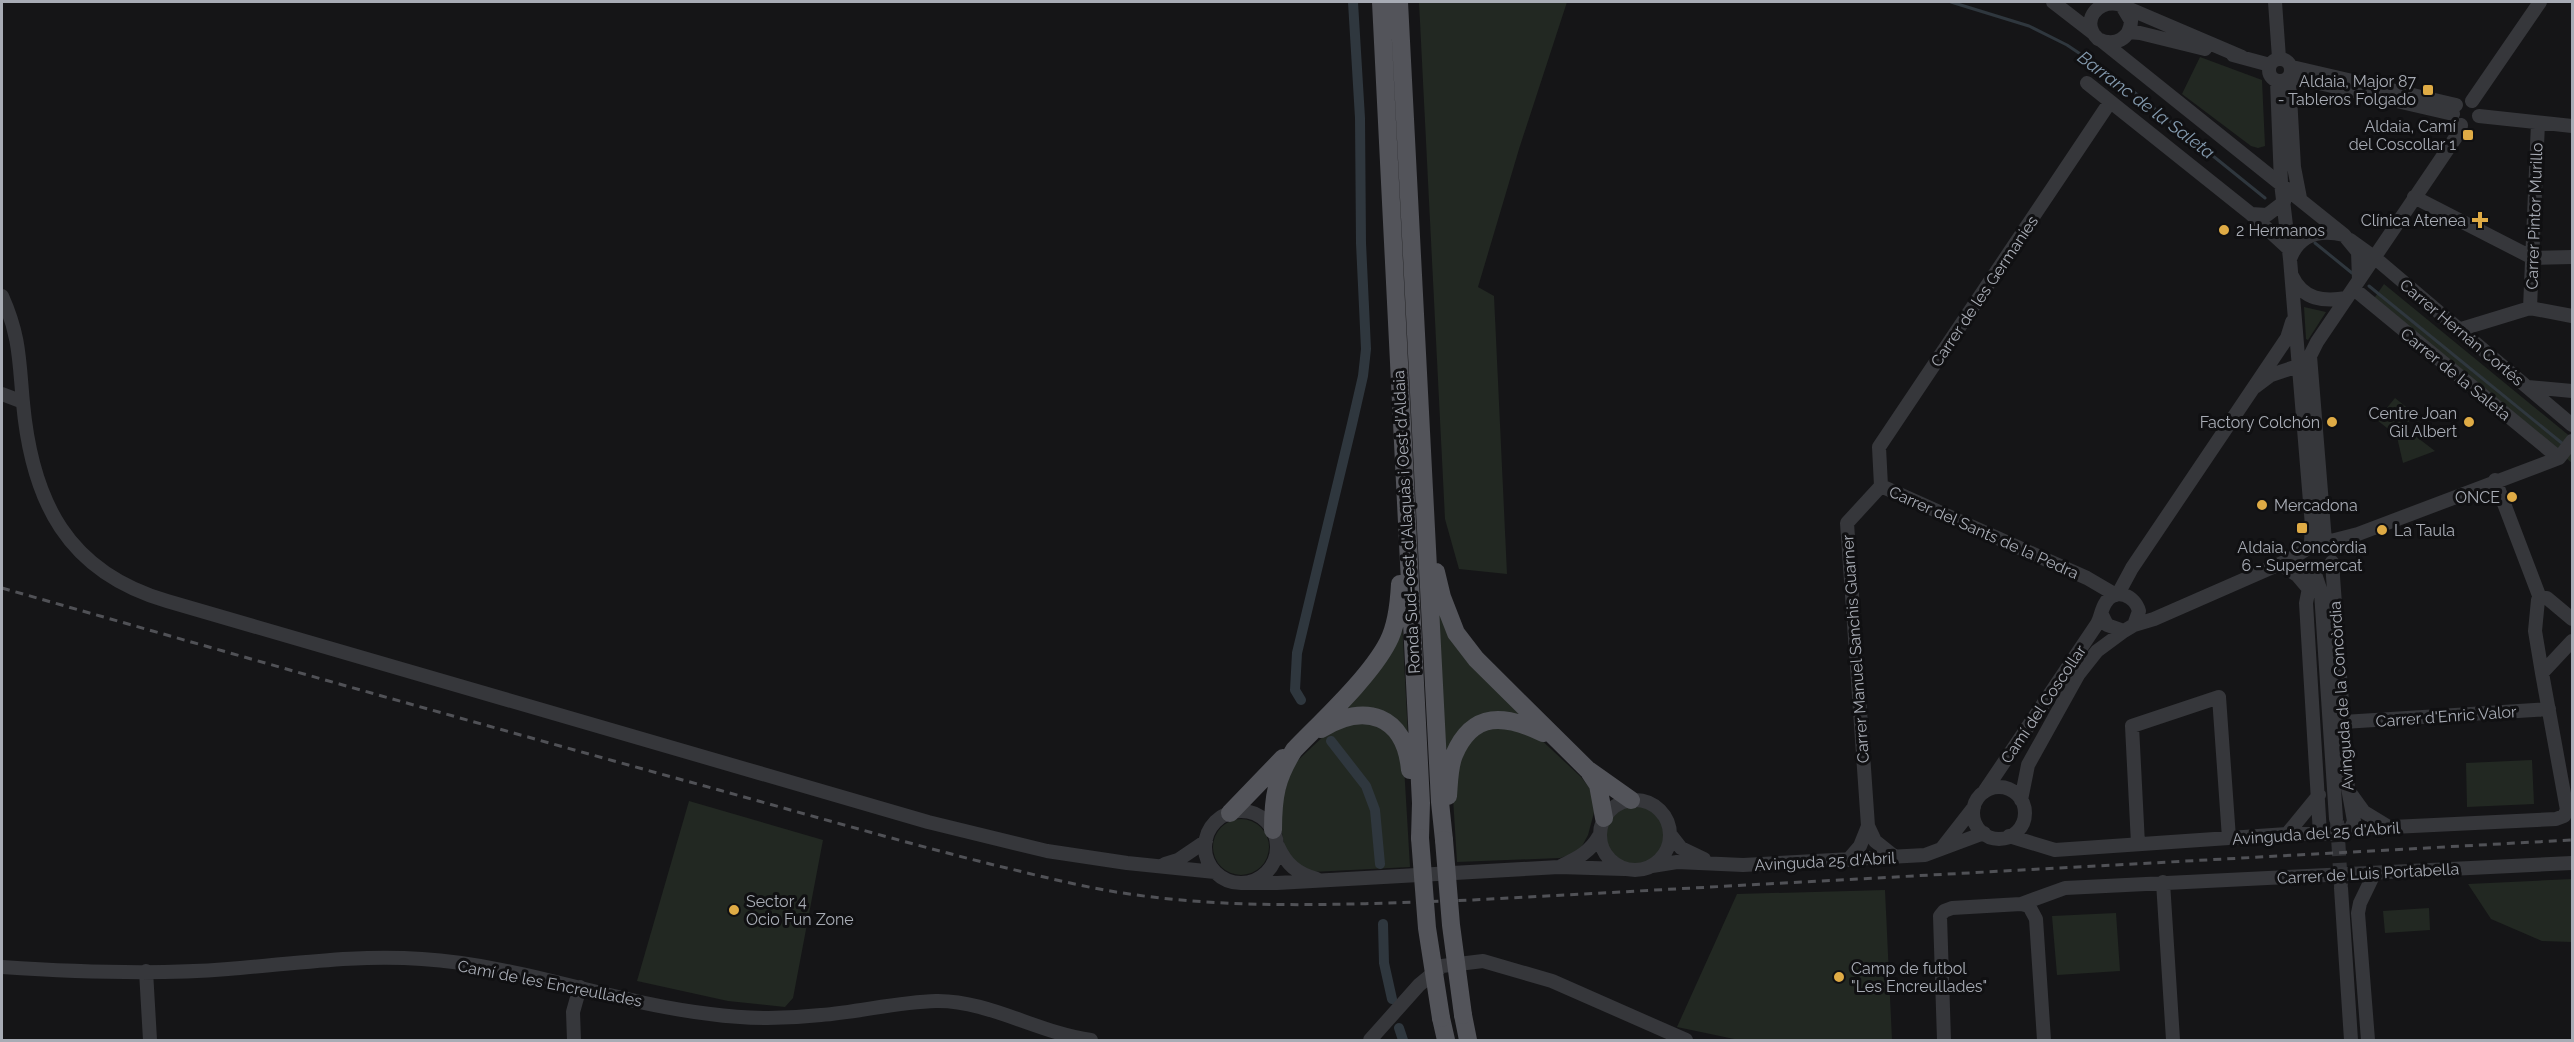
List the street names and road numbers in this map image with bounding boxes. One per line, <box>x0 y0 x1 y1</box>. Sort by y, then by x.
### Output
street label: Carrer Pintor Murillo <box>2522 142 2547 290</box>
street label: Carrer de les Germanies <box>1927 212 2042 370</box>
street label: Carrer Hernán Cortés <box>2396 275 2528 390</box>
street label: Carrer de la Saleta <box>2397 324 2515 425</box>
street label: Ronda Sud-oest d'Alaquàs i Oest d'Aldaia <box>1389 370 1424 674</box>
street label: Carrer del Sants de la Pedra <box>1886 482 2082 583</box>
street label: Carrer Manuel Sanchis Guarner <box>1838 534 1873 764</box>
street label: Avinguda de la Concòrdia <box>2325 601 2358 791</box>
street label: Camí del Coscollar <box>1997 641 2090 767</box>
street label: Carrer d'Enric Valor <box>2375 702 2517 731</box>
street label: Avinguda del 25 d'Abril <box>2231 818 2401 849</box>
street label: Avinguda 25 d'Abril <box>1754 848 1897 875</box>
street label: Carrer de Luis Portabella <box>2276 859 2460 888</box>
street label: Camí de les Encreullades <box>456 956 644 1011</box>

